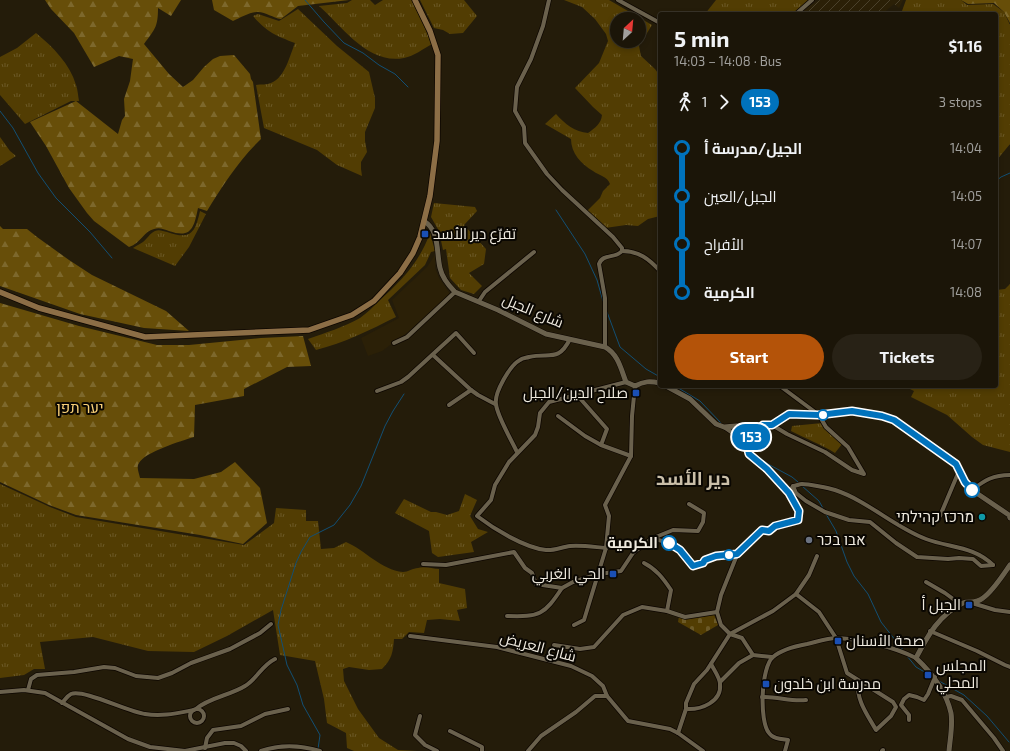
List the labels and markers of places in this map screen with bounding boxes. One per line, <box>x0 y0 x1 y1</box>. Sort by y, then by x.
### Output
place label: تفرّع دير الأسد <box>433 224 516 245</box>
marker: تفرّع دير الأسد <box>420 229 430 239</box>
place label: صلاح الدين/الجبل <box>523 383 628 404</box>
marker: صلاح الدين/الجبل <box>631 388 641 398</box>
unlabelled marker <box>817 409 829 421</box>
unlabelled marker <box>964 482 980 498</box>
place label: מרכז קהילתי <box>896 507 974 525</box>
marker: מרכז קהילתי <box>977 512 987 522</box>
place label: אבו בכר <box>817 530 866 548</box>
place label: الكرمية <box>607 533 658 552</box>
marker: الكرمية <box>661 535 677 551</box>
marker: אבו בכר <box>804 535 814 545</box>
unlabelled marker <box>723 549 735 561</box>
place label: الحي الغربي <box>532 564 605 586</box>
marker: الحي الغربي <box>608 569 618 579</box>
place label: الجبل أ <box>922 595 961 615</box>
marker: الجبل أ <box>964 600 974 610</box>
place label: صحة الأسنان <box>846 631 924 651</box>
marker: صحة الأسنان <box>833 636 843 646</box>
place label: المجلس المحلي <box>936 656 987 695</box>
marker: المجلس المحلي <box>923 670 933 680</box>
place label: مدرسة ابن خلدون <box>774 674 881 694</box>
marker: مدرسة ابن خلدون <box>761 679 771 689</box>

